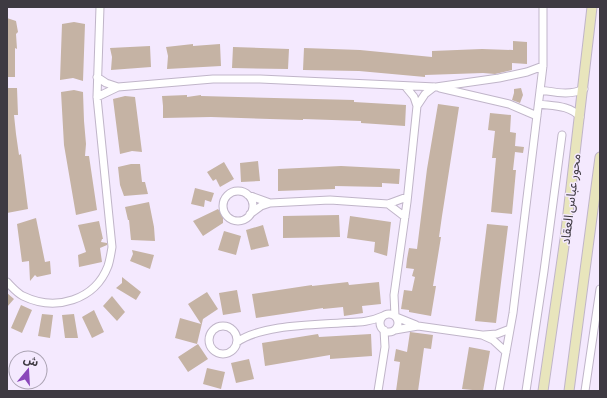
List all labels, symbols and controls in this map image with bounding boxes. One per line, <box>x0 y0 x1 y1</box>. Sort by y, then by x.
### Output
street label: محور عباس العقاد <box>556 153 586 246</box>
north arrow <box>8 350 48 390</box>
text: ش <box>21 352 40 370</box>

